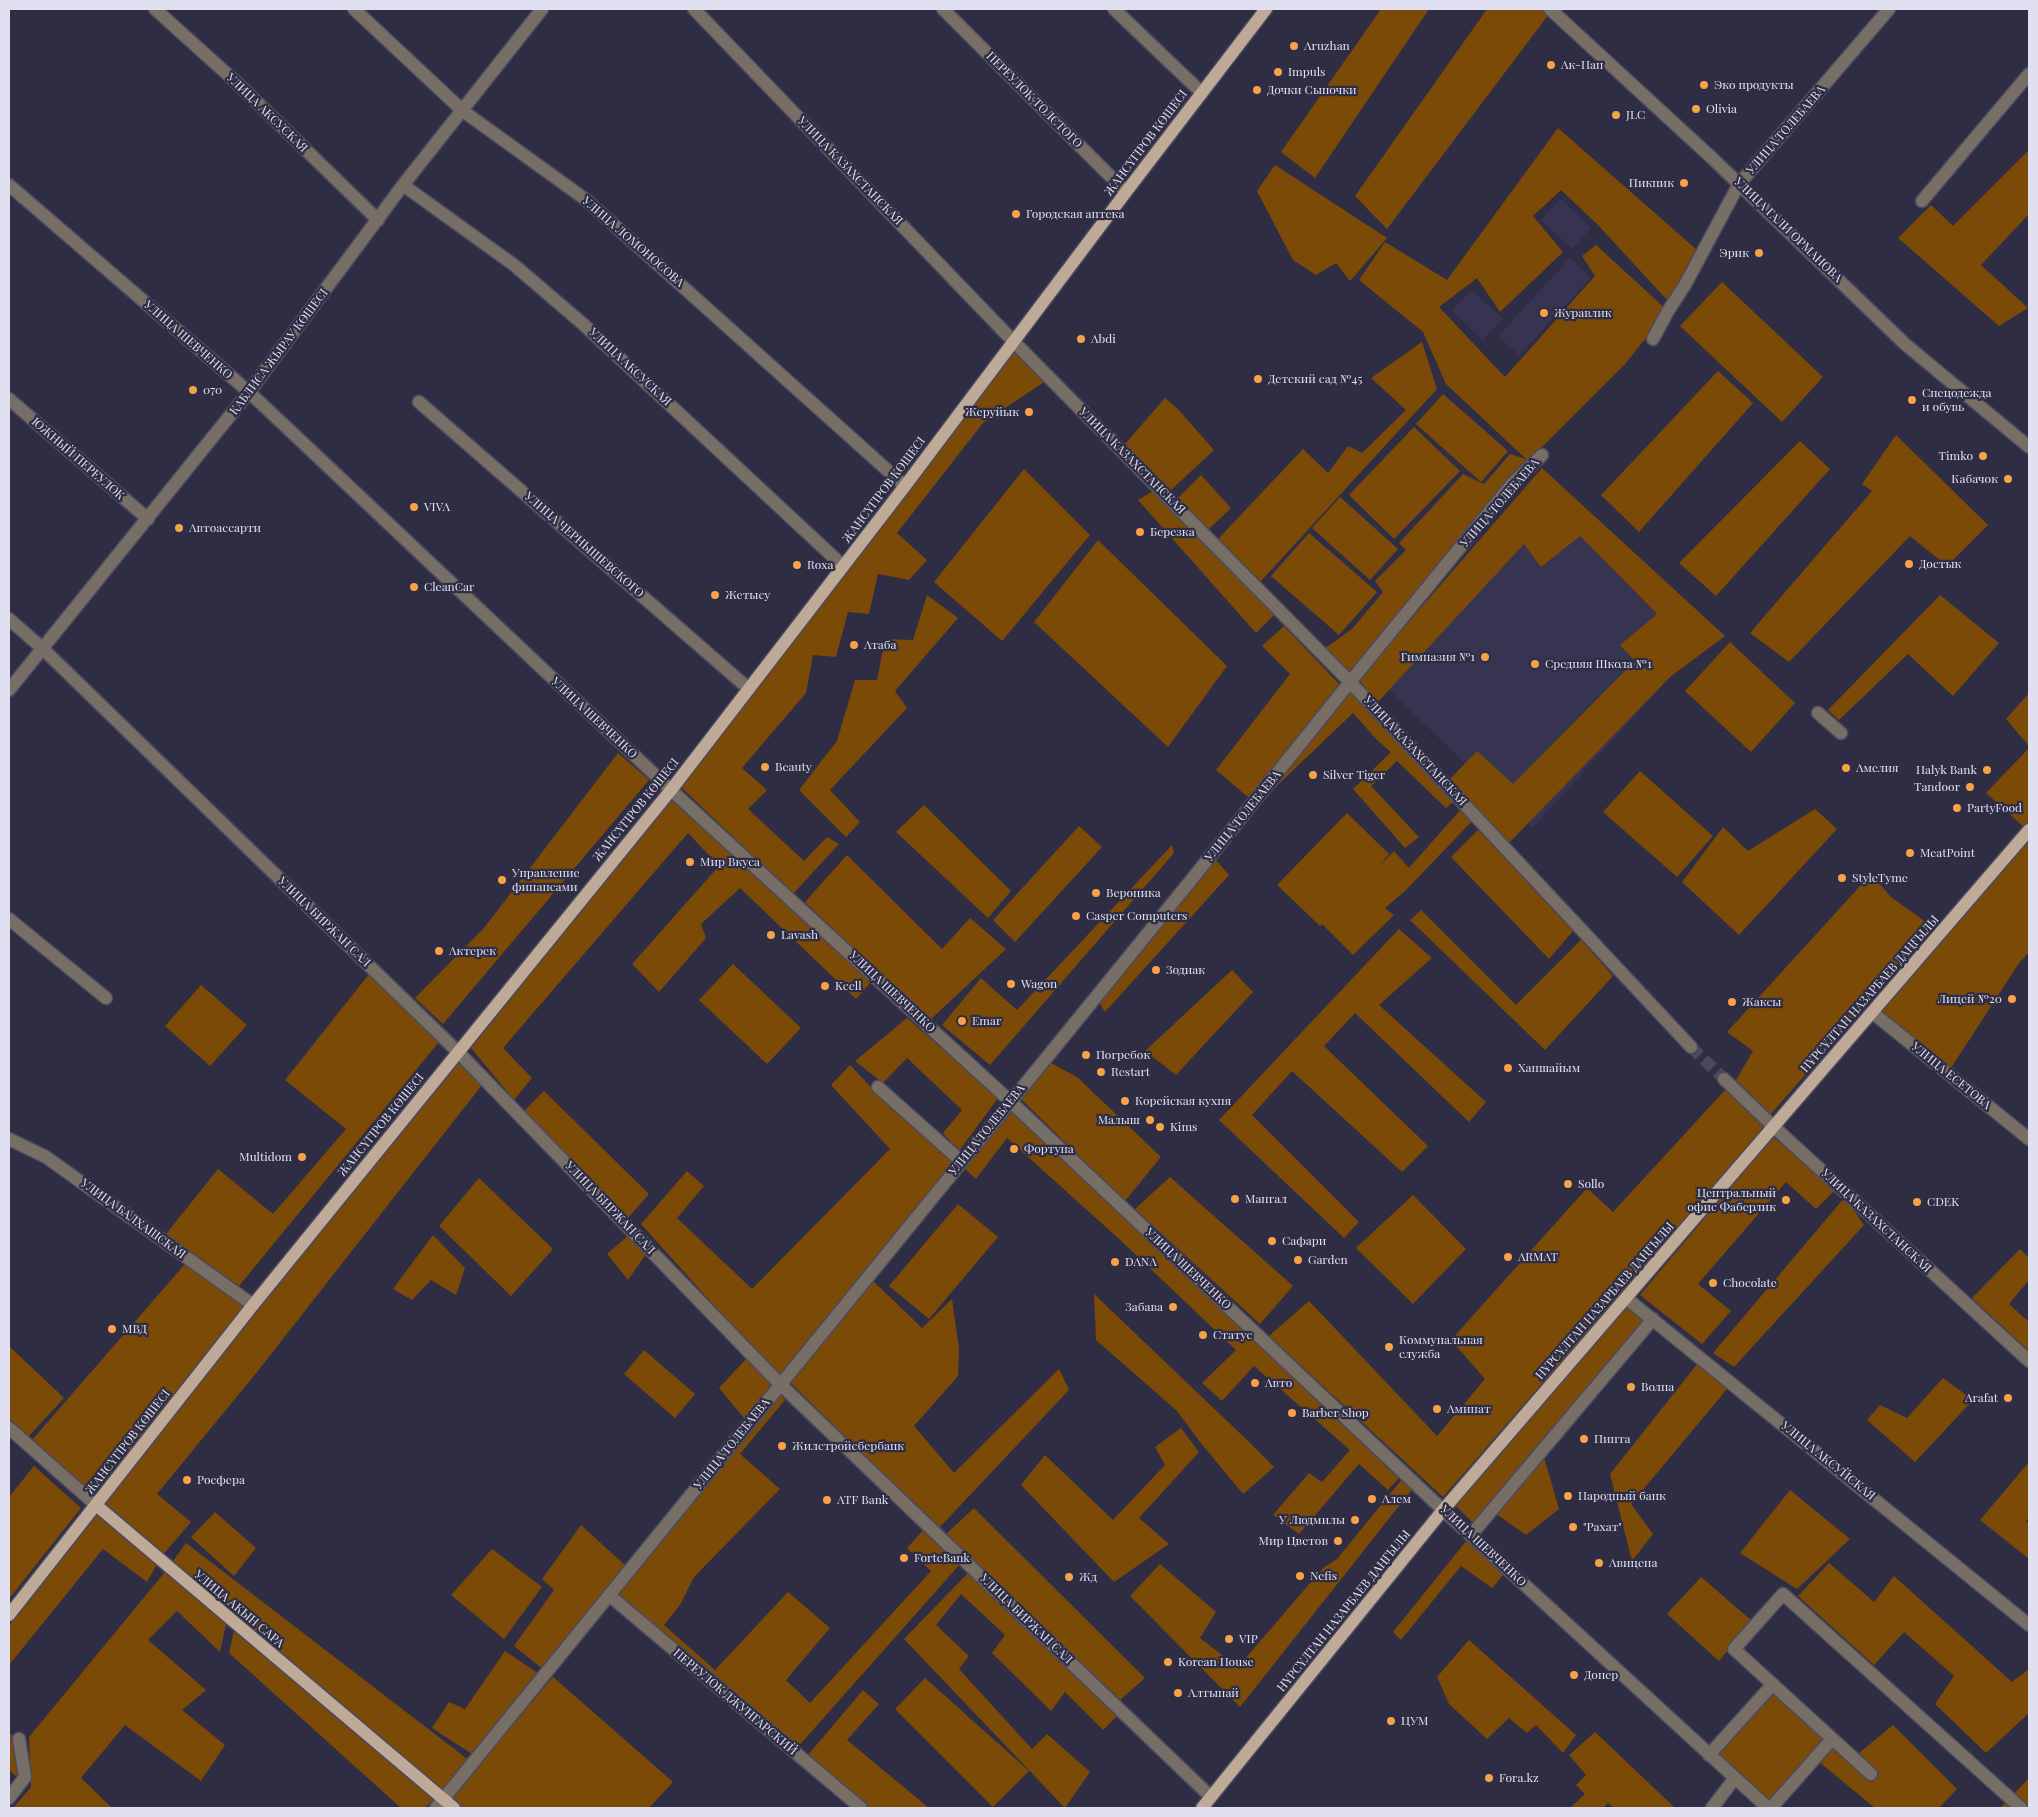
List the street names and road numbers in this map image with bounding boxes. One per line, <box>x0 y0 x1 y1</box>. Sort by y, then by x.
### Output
street label: ПЕРЕУЛОК ТОЛСТОГО <box>983 49 1085 151</box>
street label: УЛИЦА АКСУСКАЯ <box>223 71 311 155</box>
street label: УЛИЦА ТОЛЕБАЕВА <box>1744 83 1828 177</box>
street label: ЖАНСҮГІРОВ КӨШЕСІ <box>1102 87 1190 199</box>
street label: УЛИЦА КАЗАХСТАНСКАЯ <box>795 114 905 228</box>
street label: УЛИЦА ГАЛИ ОРМАНОВА <box>1731 175 1845 285</box>
street label: УЛИЦА ЛОМОНОСОВА <box>579 194 687 290</box>
street label: ҚАБЛИСА ЖЫРАУ КӨШЕСІ <box>227 286 331 418</box>
street label: УЛИЦА ШЕВЧЕНКО <box>141 298 235 382</box>
street label: УЛИЦА АКСУСКАЯ <box>586 325 674 409</box>
street label: УЛИЦА КАЗАХСТАНСКАЯ <box>1076 405 1188 517</box>
street label: ЮЖНЫЙ ПЕРЕУЛОК <box>29 415 127 503</box>
street label: ЖАНСҮГІРОВ КӨШЕСІ <box>840 434 928 546</box>
street label: УЛИЦА ТОЛЕБАЕВА <box>1458 456 1542 550</box>
street label: УЛИЦА ЧЕРНЫШЕВСКОГО <box>521 489 647 601</box>
street label: УЛИЦА ШЕВЧЕНКО <box>548 675 640 761</box>
street label: УЛИЦА КАЗАХСТАНСКАЯ <box>1360 693 1470 809</box>
street label: ЖАНСҮГІРОВ КӨШЕСІ <box>590 755 682 865</box>
street label: УЛИЦА ТОЛЕБАЕВА <box>1202 768 1284 864</box>
street label: УЛИЦА БИРЖАН САЛ <box>275 874 373 970</box>
street label: НҰРСҰЛТАН НАЗАРБАЕВ ДАҢҒЫЛЫ <box>1798 912 1942 1076</box>
street label: УЛИЦА ШЕВЧЕНКО <box>846 949 938 1035</box>
street label: УЛИЦА ЕСЕТОВА <box>1908 1039 1994 1113</box>
street label: ЖАНСҮГІРОВ КӨШЕСІ <box>335 1070 427 1180</box>
street label: УЛИЦА ТОЛЕБАЕВА <box>946 1082 1028 1178</box>
street label: УЛИЦА БИРЖАН САЛ <box>562 1159 658 1257</box>
street label: УЛИЦА КАЗАХСТАНСКАЯ <box>1818 1166 1934 1276</box>
street label: УЛИЦА БАЛХАШСКАЯ <box>78 1176 188 1262</box>
street label: НҰРСҰЛТАН НАЗАРБАЕВ ДАҢҒЫЛЫ <box>1533 1219 1677 1383</box>
street label: УЛИЦА ШЕВЧЕНКО <box>1142 1226 1234 1312</box>
street label: ЖАНСҮГІРОВ КӨШЕСІ <box>83 1387 173 1497</box>
street label: УЛИЦА ТОЛЕБАЕВА <box>691 1396 773 1492</box>
street label: УЛИЦА АКСУЙСКАЯ <box>1778 1419 1878 1503</box>
street label: УЛИЦА ШЕВЧЕНКО <box>1437 1503 1529 1589</box>
street label: НҰРСҰЛТАН НАЗАРБАЕВ ДАҢҒЫЛЫ <box>1274 1527 1414 1695</box>
street label: УЛИЦА АКЫН САРА <box>191 1567 287 1651</box>
street label: УЛИЦА БИРЖАН САЛ <box>977 1571 1075 1667</box>
street label: ПЕРЕУЛОК ДЖУНГАРСКИЙ <box>670 1646 800 1758</box>

